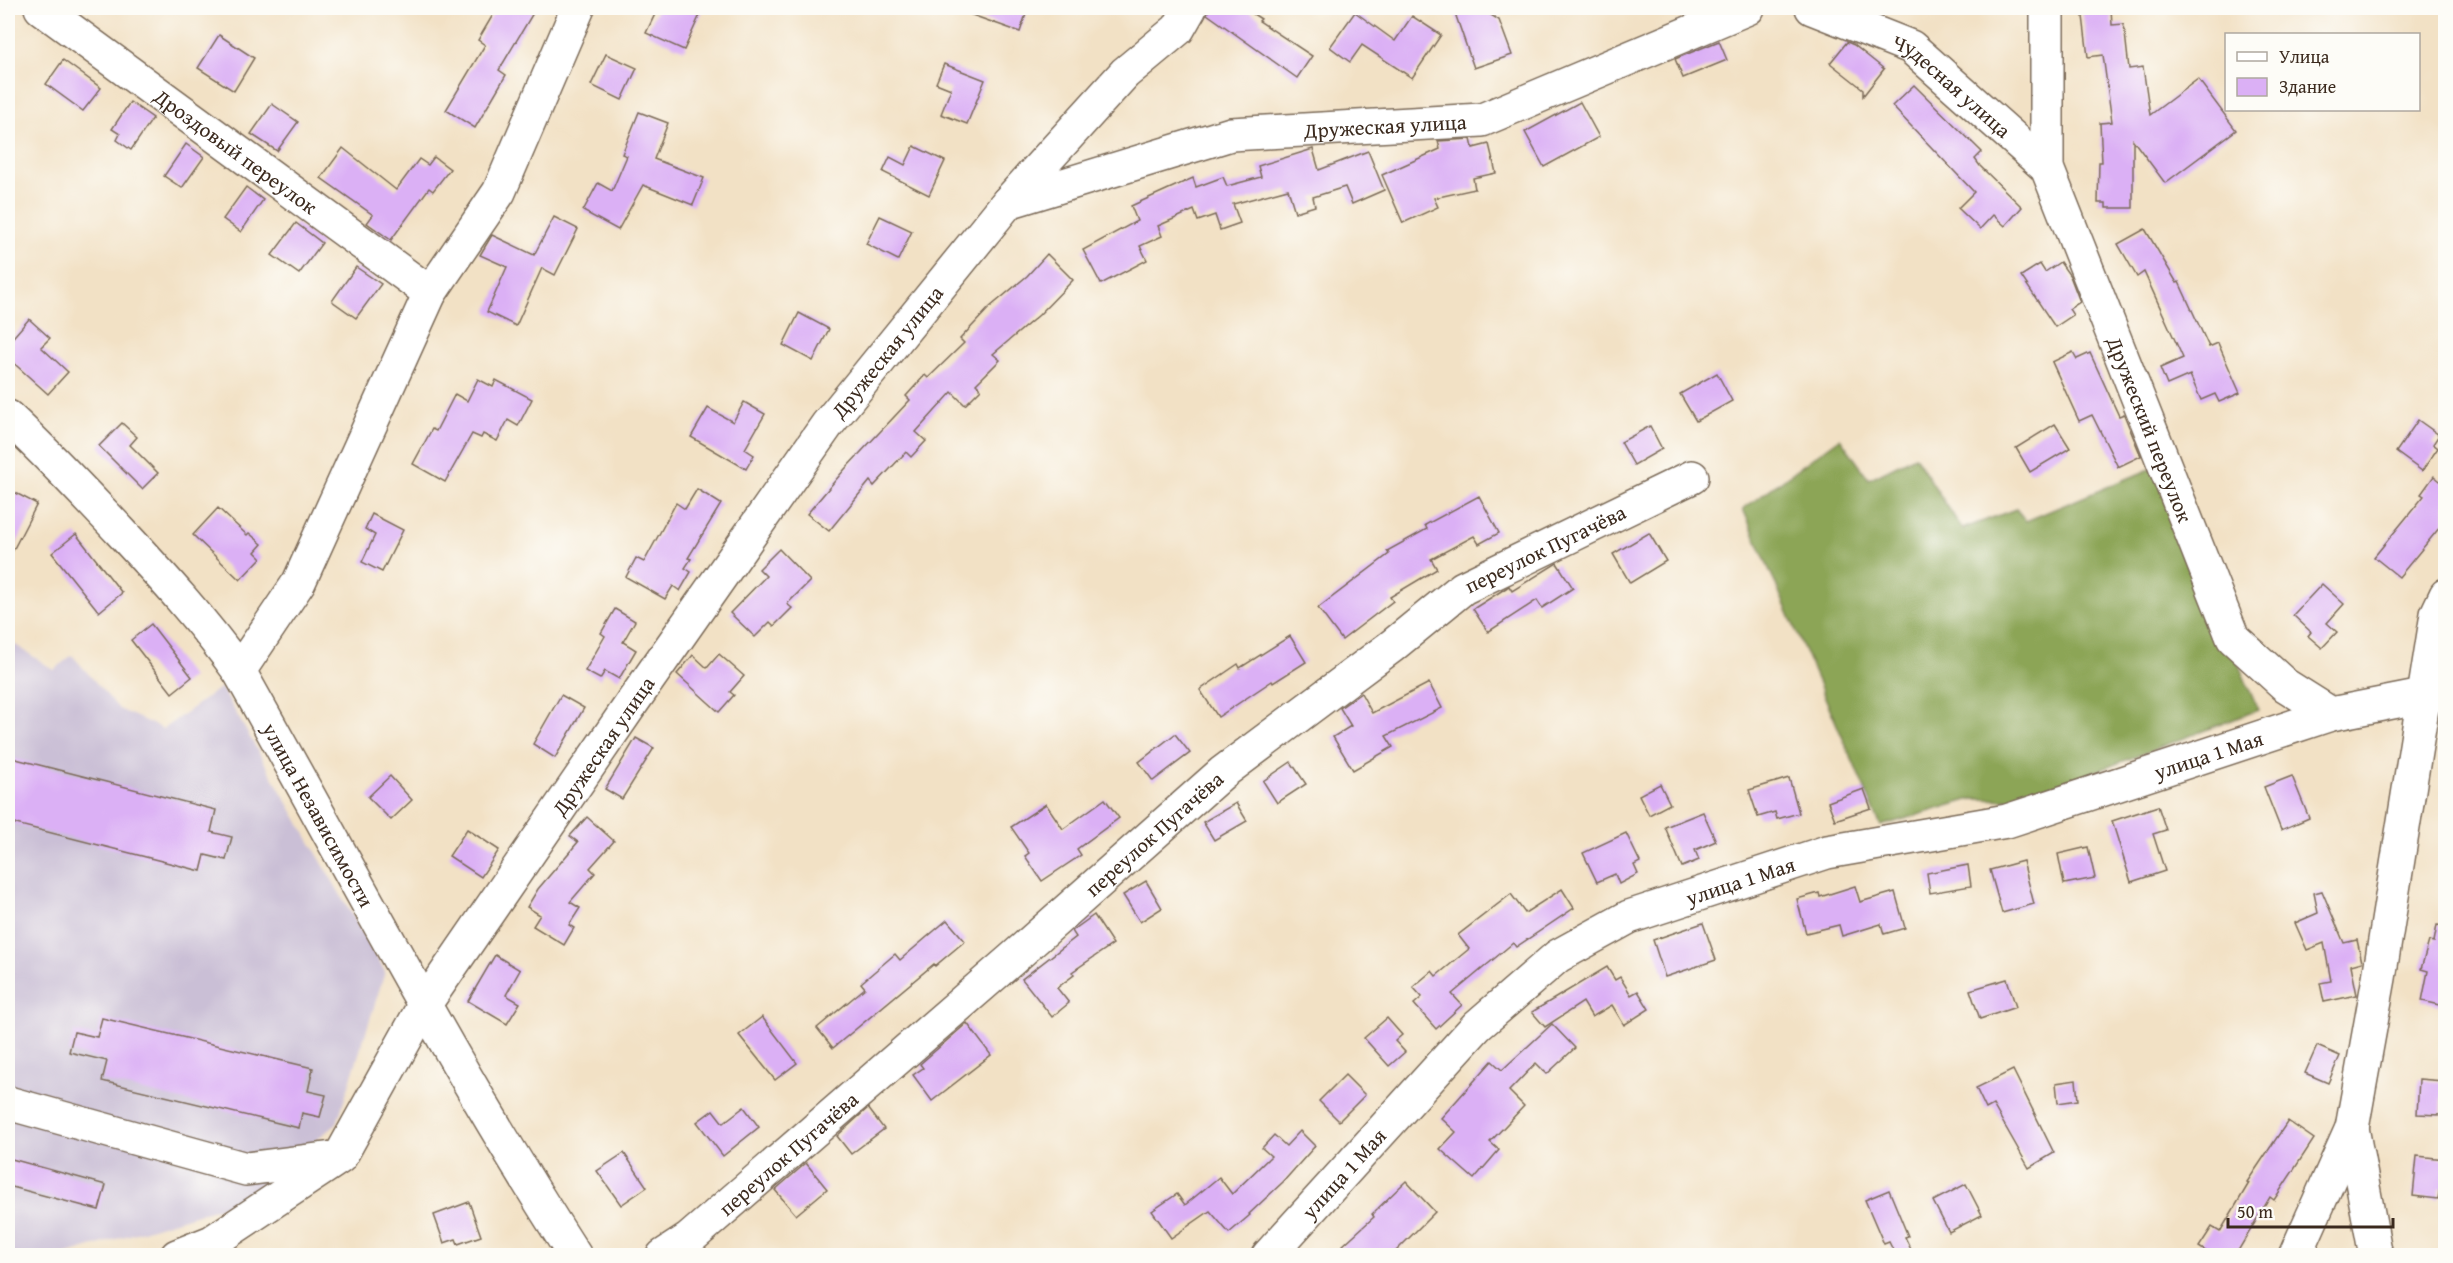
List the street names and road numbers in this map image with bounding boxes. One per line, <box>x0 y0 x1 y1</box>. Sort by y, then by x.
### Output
street label: Чудесная улица <box>1888 26 2018 145</box>
street label: Дроздовый переулок <box>147 80 324 221</box>
street label: Дружеская улица <box>1302 105 1467 145</box>
street label: Дружеская улица <box>823 278 950 425</box>
street label: Дружеский переулок <box>2099 331 2201 527</box>
street label: переулок Пугачёва <box>1459 496 1631 601</box>
street label: Дружеская улица <box>543 670 662 822</box>
street label: улица Независимости <box>255 716 382 912</box>
street label: улица 1 Мая <box>2149 722 2267 787</box>
street label: переулок Пугачёва <box>1078 763 1230 903</box>
street label: улица 1 Мая <box>1681 848 1799 913</box>
street label: переулок Пугачёва <box>711 1084 865 1223</box>
street label: улица 1 Мая <box>1293 1121 1393 1226</box>

